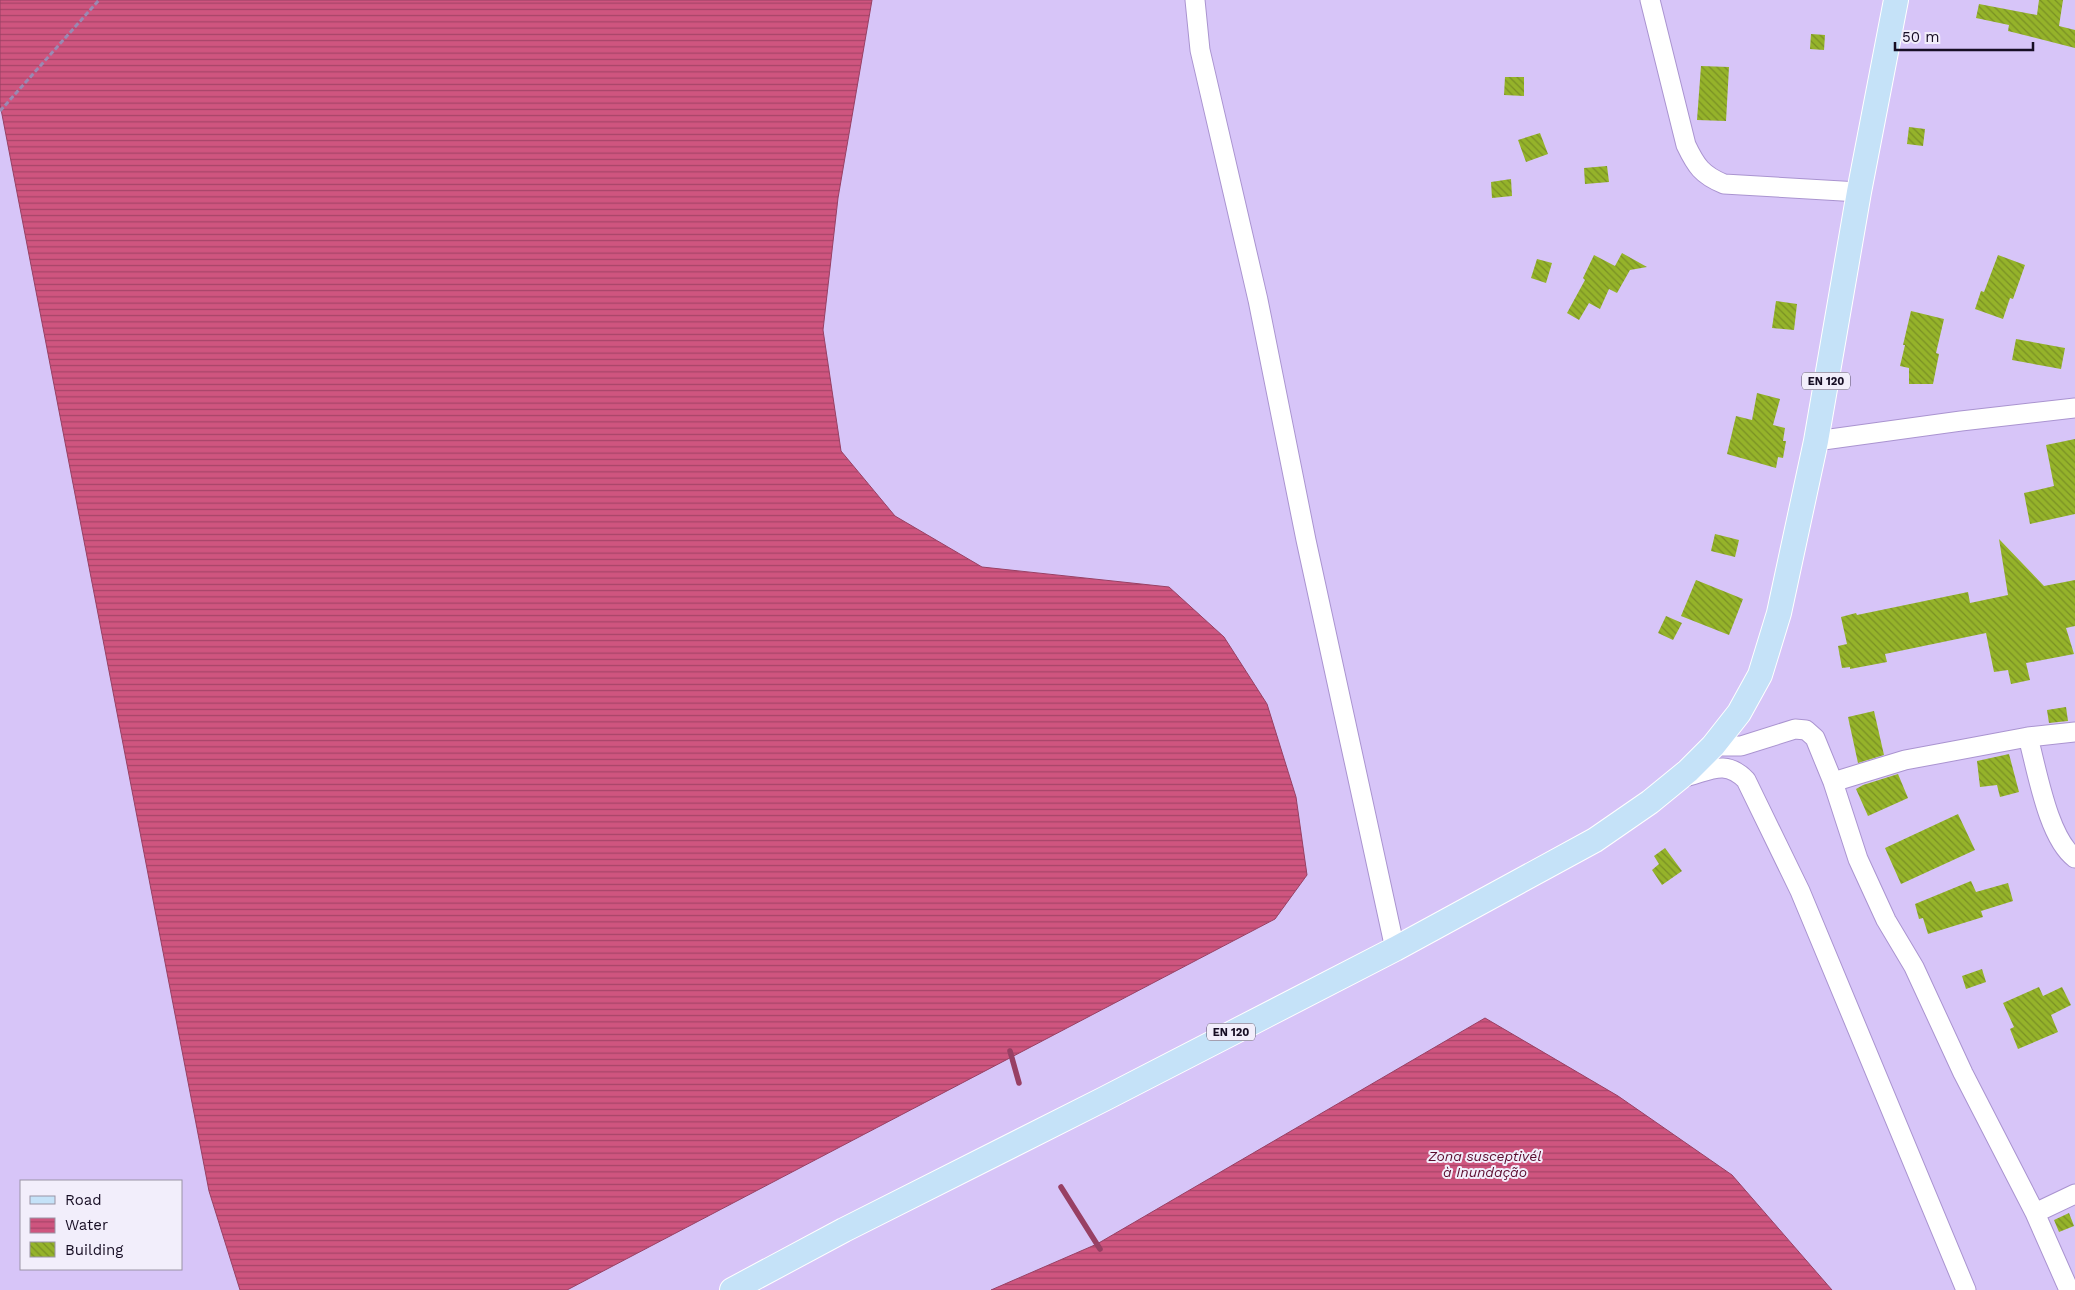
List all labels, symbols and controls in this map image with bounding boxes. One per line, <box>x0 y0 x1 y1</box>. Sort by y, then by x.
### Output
scale bar <box>1895 20 2032 52</box>
text: 50 m <box>1902 28 1939 46</box>
road number: EN 120 <box>1802 372 1850 390</box>
road number: EN 120 <box>1207 1024 1255 1040</box>
water label: Zona susceptivél à Inundação <box>1428 1148 1541 1180</box>
legend <box>20 1180 182 1270</box>
text: Road <box>65 1191 102 1209</box>
text: Water <box>65 1216 108 1234</box>
text: Building <box>65 1241 123 1259</box>

